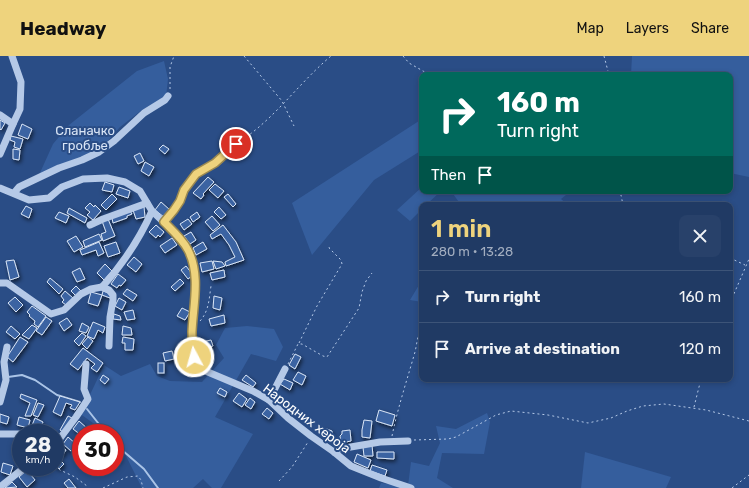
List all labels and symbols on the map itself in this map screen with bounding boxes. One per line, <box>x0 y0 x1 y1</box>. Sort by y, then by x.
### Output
park label: Сланачко гробље <box>55 123 115 153</box>
pin <box>219 127 253 161</box>
position arrow <box>173 336 215 378</box>
street label: Народних хероја <box>260 381 353 456</box>
speed limit sign: 30 <box>72 424 124 476</box>

